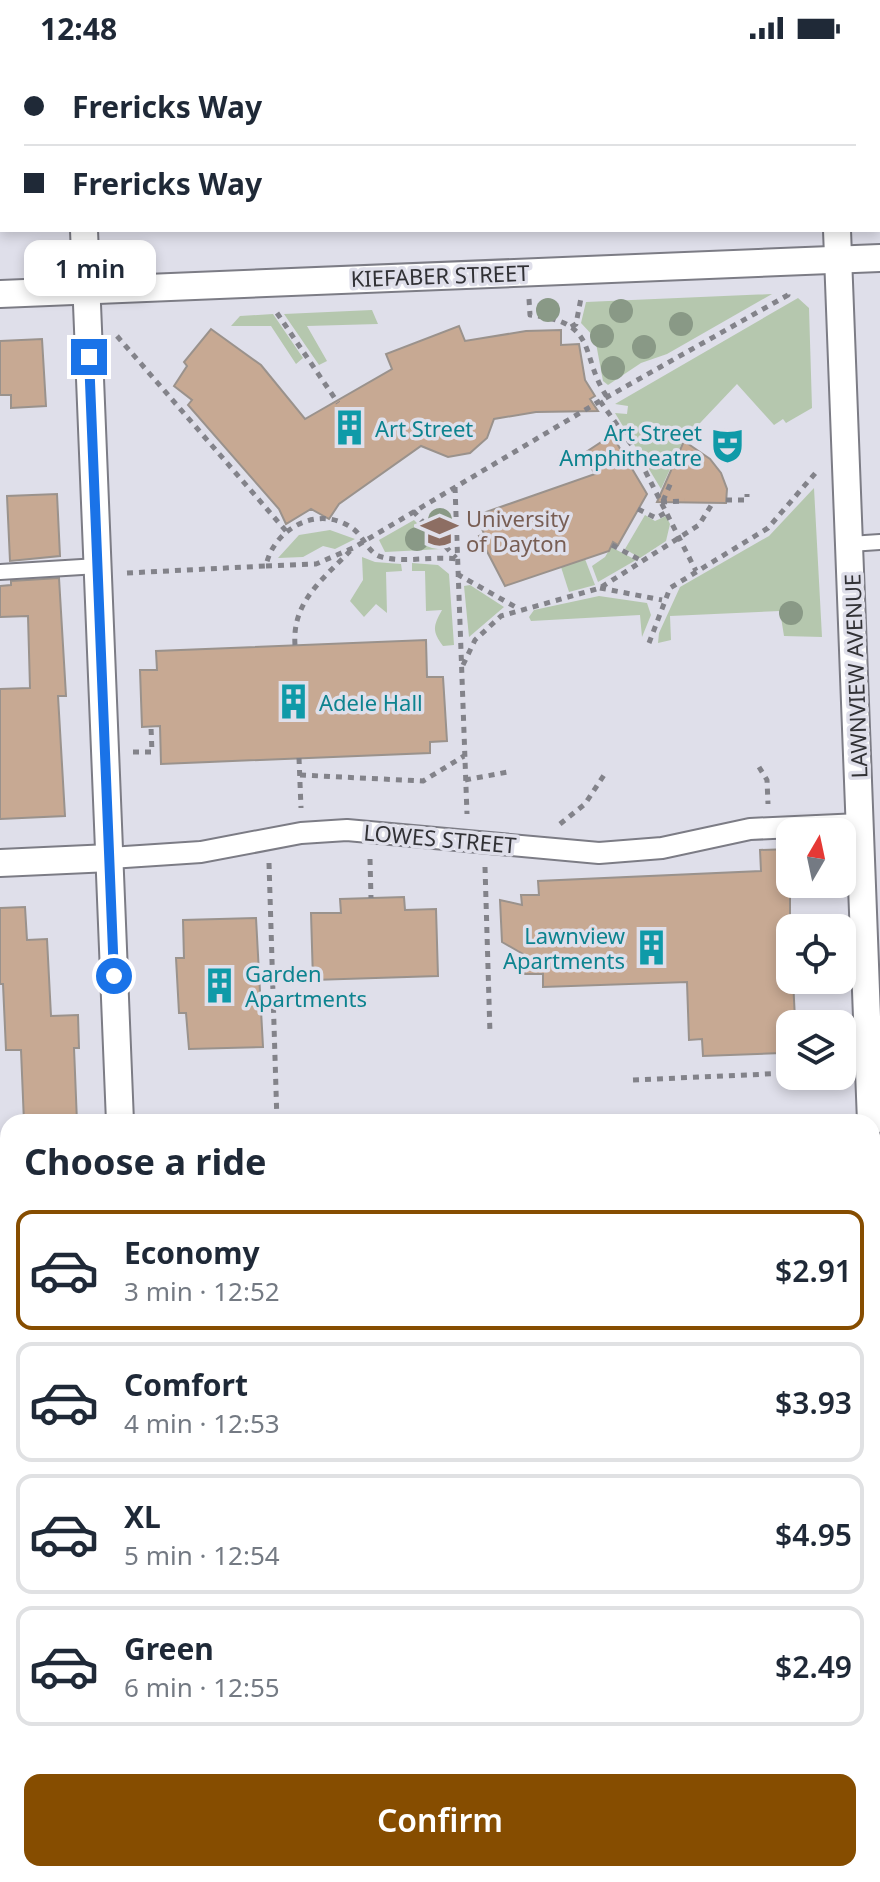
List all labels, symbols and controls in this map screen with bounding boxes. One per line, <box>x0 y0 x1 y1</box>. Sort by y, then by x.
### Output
text: 12:48 <box>40 8 117 49</box>
text: Frericks Way <box>72 86 262 127</box>
text: Frericks Way <box>72 163 262 204</box>
callout: 1 min <box>23 241 155 297</box>
text: 1 min <box>55 250 125 286</box>
street label: KIEFABER STREET <box>350 257 530 293</box>
route end <box>71 339 107 375</box>
building icon: Art Street <box>330 409 368 447</box>
place label: Art Street <box>375 413 473 443</box>
place label: Art Street Amphitheatre <box>559 417 702 472</box>
theatre icon: Art Street Amphitheatre <box>709 426 747 464</box>
place label: University of Dayton <box>466 503 570 558</box>
school or university icon: University of Dayton <box>421 512 459 550</box>
street label: LAWNVIEW AVENUE <box>836 573 874 779</box>
building icon: Adele Hall <box>274 683 312 721</box>
place label: Adele Hall <box>319 687 423 717</box>
street label: LOWES STREET <box>362 816 518 860</box>
north arrow <box>776 818 856 898</box>
map controls <box>776 818 856 1090</box>
button: locate <box>776 914 856 994</box>
place label: Lawnview Apartments <box>503 920 626 975</box>
building icon: Lawnview Apartments <box>632 929 670 967</box>
route start <box>96 958 132 994</box>
place label: Garden Apartments <box>245 958 367 1013</box>
building icon: Garden Apartments <box>200 967 238 1005</box>
button: layers <box>776 1010 856 1090</box>
text: Choose a ride <box>24 1137 266 1186</box>
text: Economy <box>124 1232 260 1273</box>
icon: car <box>28 1234 100 1306</box>
text: $2.91 <box>775 1250 852 1291</box>
text: 3 min · 12:52 <box>124 1273 280 1309</box>
text: Comfort <box>124 1364 248 1405</box>
icon: car <box>28 1366 100 1438</box>
text: $3.93 <box>775 1382 852 1423</box>
text: 4 min · 12:53 <box>124 1405 280 1441</box>
text: XL <box>124 1496 161 1537</box>
icon: car <box>28 1498 100 1570</box>
text: $4.95 <box>775 1514 852 1555</box>
text: 5 min · 12:54 <box>124 1537 280 1573</box>
text: Green <box>124 1628 214 1669</box>
icon: car <box>28 1630 100 1702</box>
text: $2.49 <box>775 1646 852 1687</box>
text: 6 min · 12:55 <box>124 1669 280 1705</box>
button: Confirm <box>24 1774 856 1866</box>

